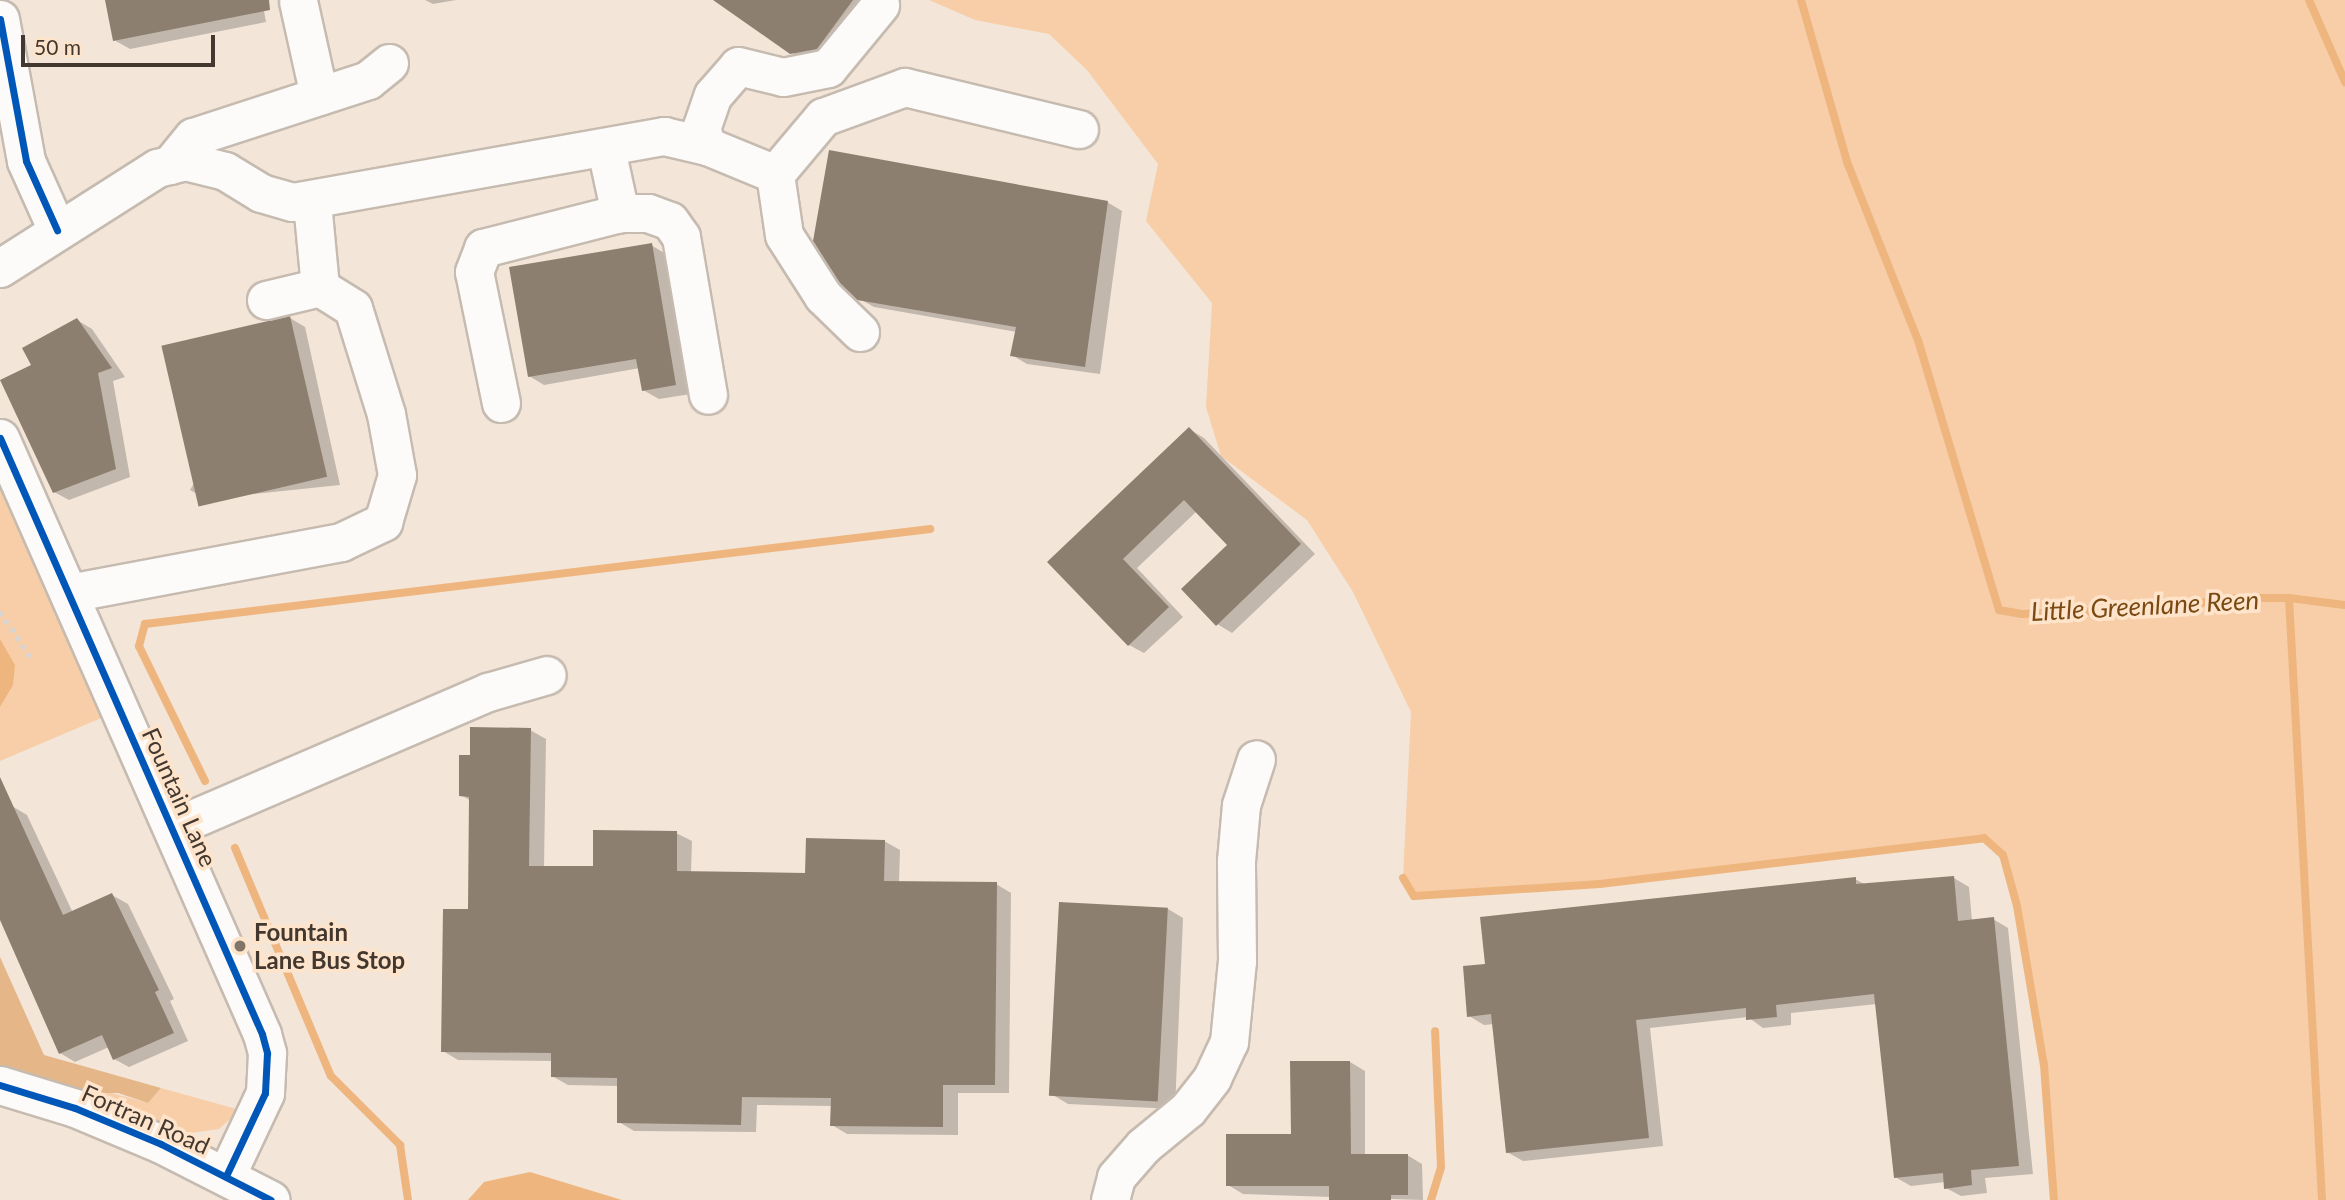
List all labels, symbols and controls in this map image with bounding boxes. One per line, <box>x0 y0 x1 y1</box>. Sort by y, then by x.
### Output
scale bar <box>24 21 219 65</box>
text: 50 m <box>34 34 81 59</box>
water label: Little Greenlane Reen <box>2030 584 2260 628</box>
street label: Fountain Lane <box>137 723 223 871</box>
place label: Fountain Lane Bus Stop <box>254 918 405 974</box>
marker: Fountain Lane Bus Stop <box>232 938 248 954</box>
street label: Fortran Road <box>78 1078 214 1160</box>

